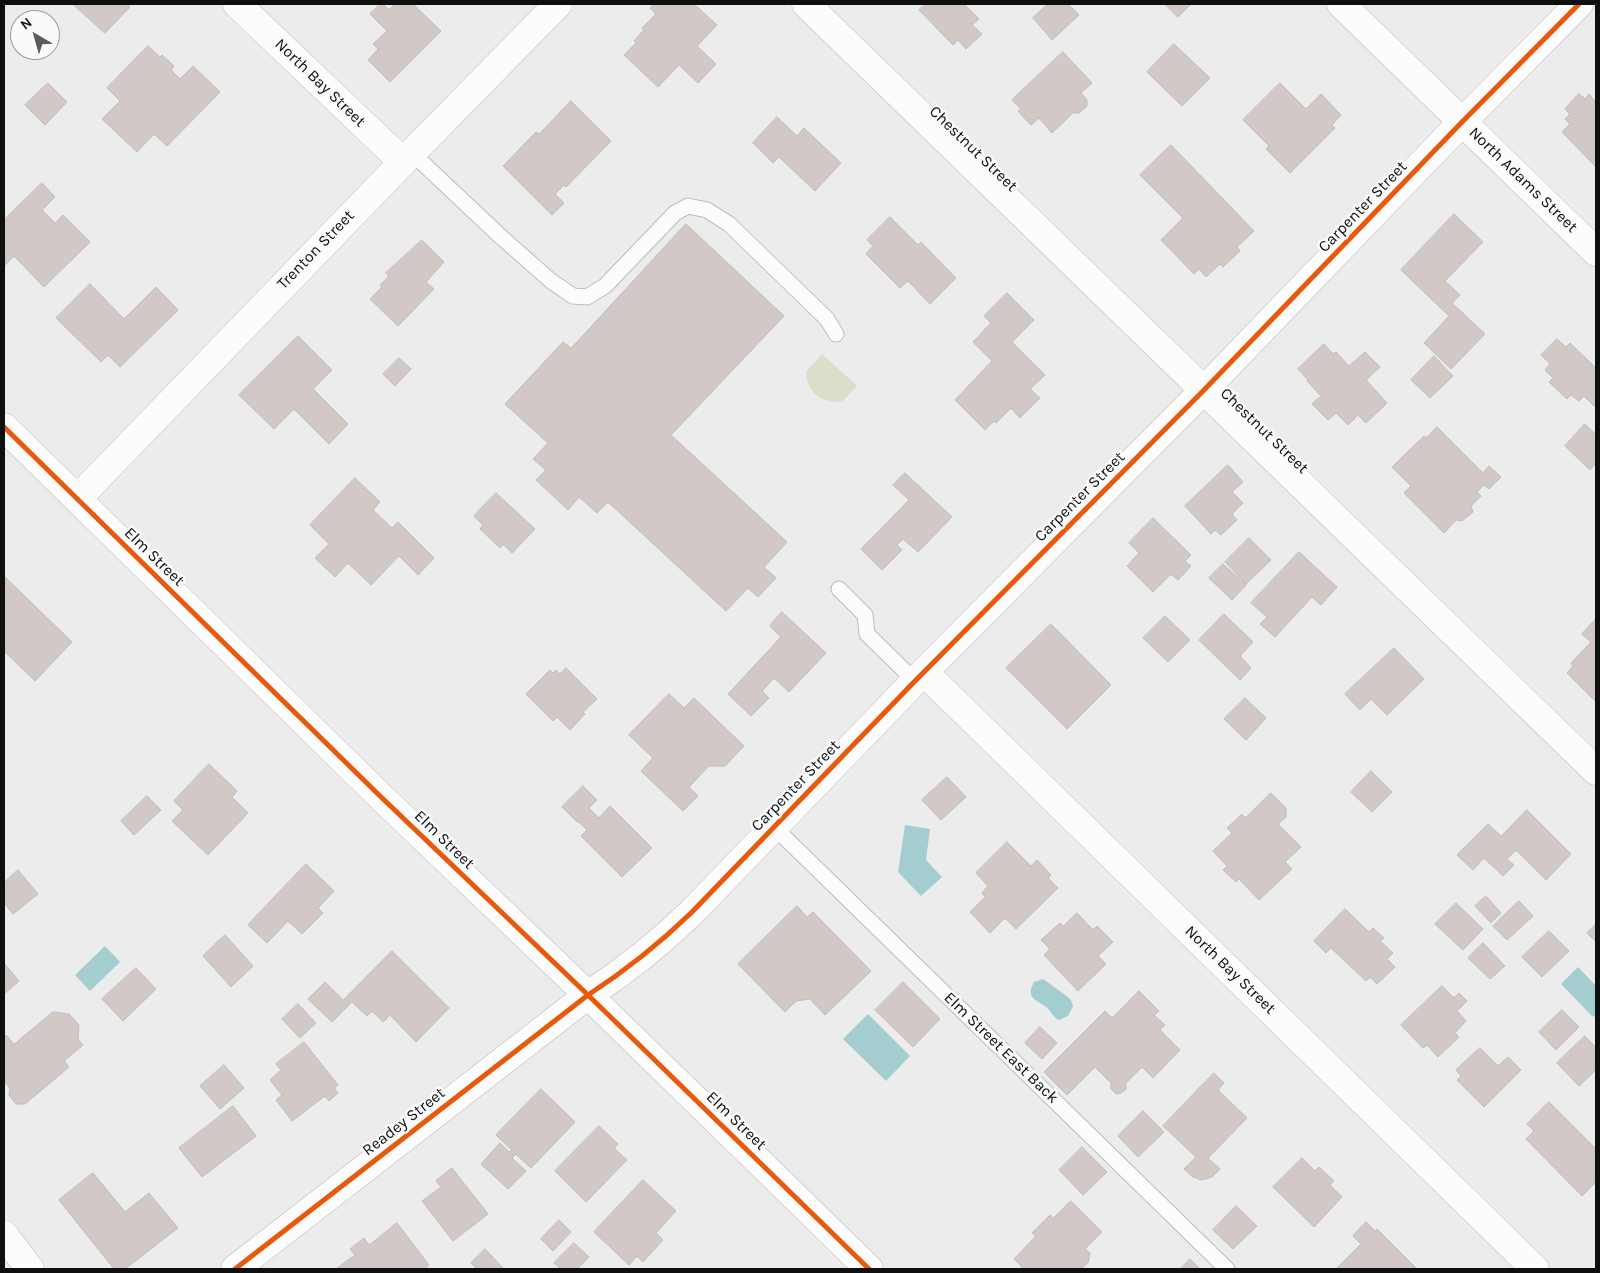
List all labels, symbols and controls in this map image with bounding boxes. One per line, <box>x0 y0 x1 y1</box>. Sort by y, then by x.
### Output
north arrow <box>10 10 60 60</box>
text: N <box>17 14 35 33</box>
street label: North Bay Street <box>271 35 369 131</box>
street label: Chestnut Street <box>925 102 1021 196</box>
street label: North Adams Street <box>1465 123 1581 237</box>
street label: Carpenter Street <box>1315 157 1411 257</box>
street label: Trenton Street <box>273 206 359 294</box>
street label: Chestnut Street <box>1216 384 1312 478</box>
street label: Carpenter Street <box>1031 448 1129 546</box>
street label: Elm Street <box>120 524 188 590</box>
street label: Carpenter Street <box>748 736 844 836</box>
street label: Elm Street <box>410 807 478 873</box>
street label: North Bay Street <box>1181 922 1279 1018</box>
street label: Elm Street East Back <box>940 988 1062 1108</box>
street label: Readey Street <box>359 1084 449 1160</box>
street label: Elm Street <box>702 1088 770 1154</box>

